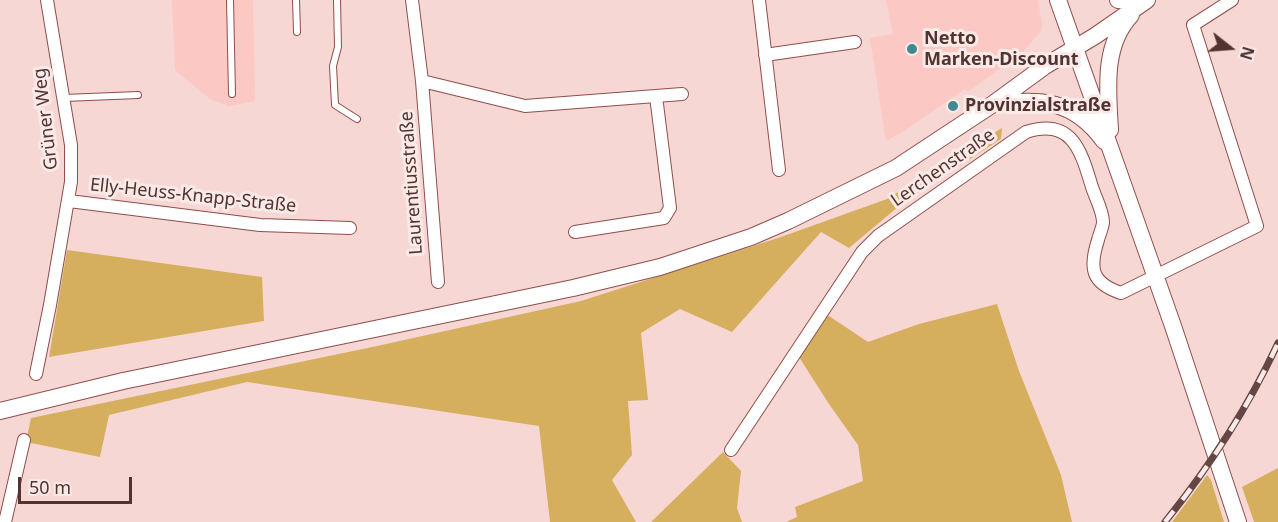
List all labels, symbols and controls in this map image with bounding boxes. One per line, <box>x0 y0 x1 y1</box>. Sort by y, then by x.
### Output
north arrow <box>1200 18 1260 78</box>
place label: Netto Marken-Discount <box>924 28 1079 70</box>
marker: Netto Marken-Discount <box>905 42 919 56</box>
text: N <box>1235 44 1260 63</box>
street label: Grüner Weg <box>29 67 63 171</box>
place label: Provinzialstraße <box>965 95 1111 117</box>
marker: Provinzialstraße <box>946 99 960 113</box>
street label: Laurentiusstraße <box>396 111 428 255</box>
street label: Lerchenstraße <box>887 124 999 212</box>
street label: Elly-Heuss-Knapp-Straße <box>89 174 297 218</box>
scale bar <box>21 465 135 503</box>
text: 50 m <box>29 475 71 499</box>

